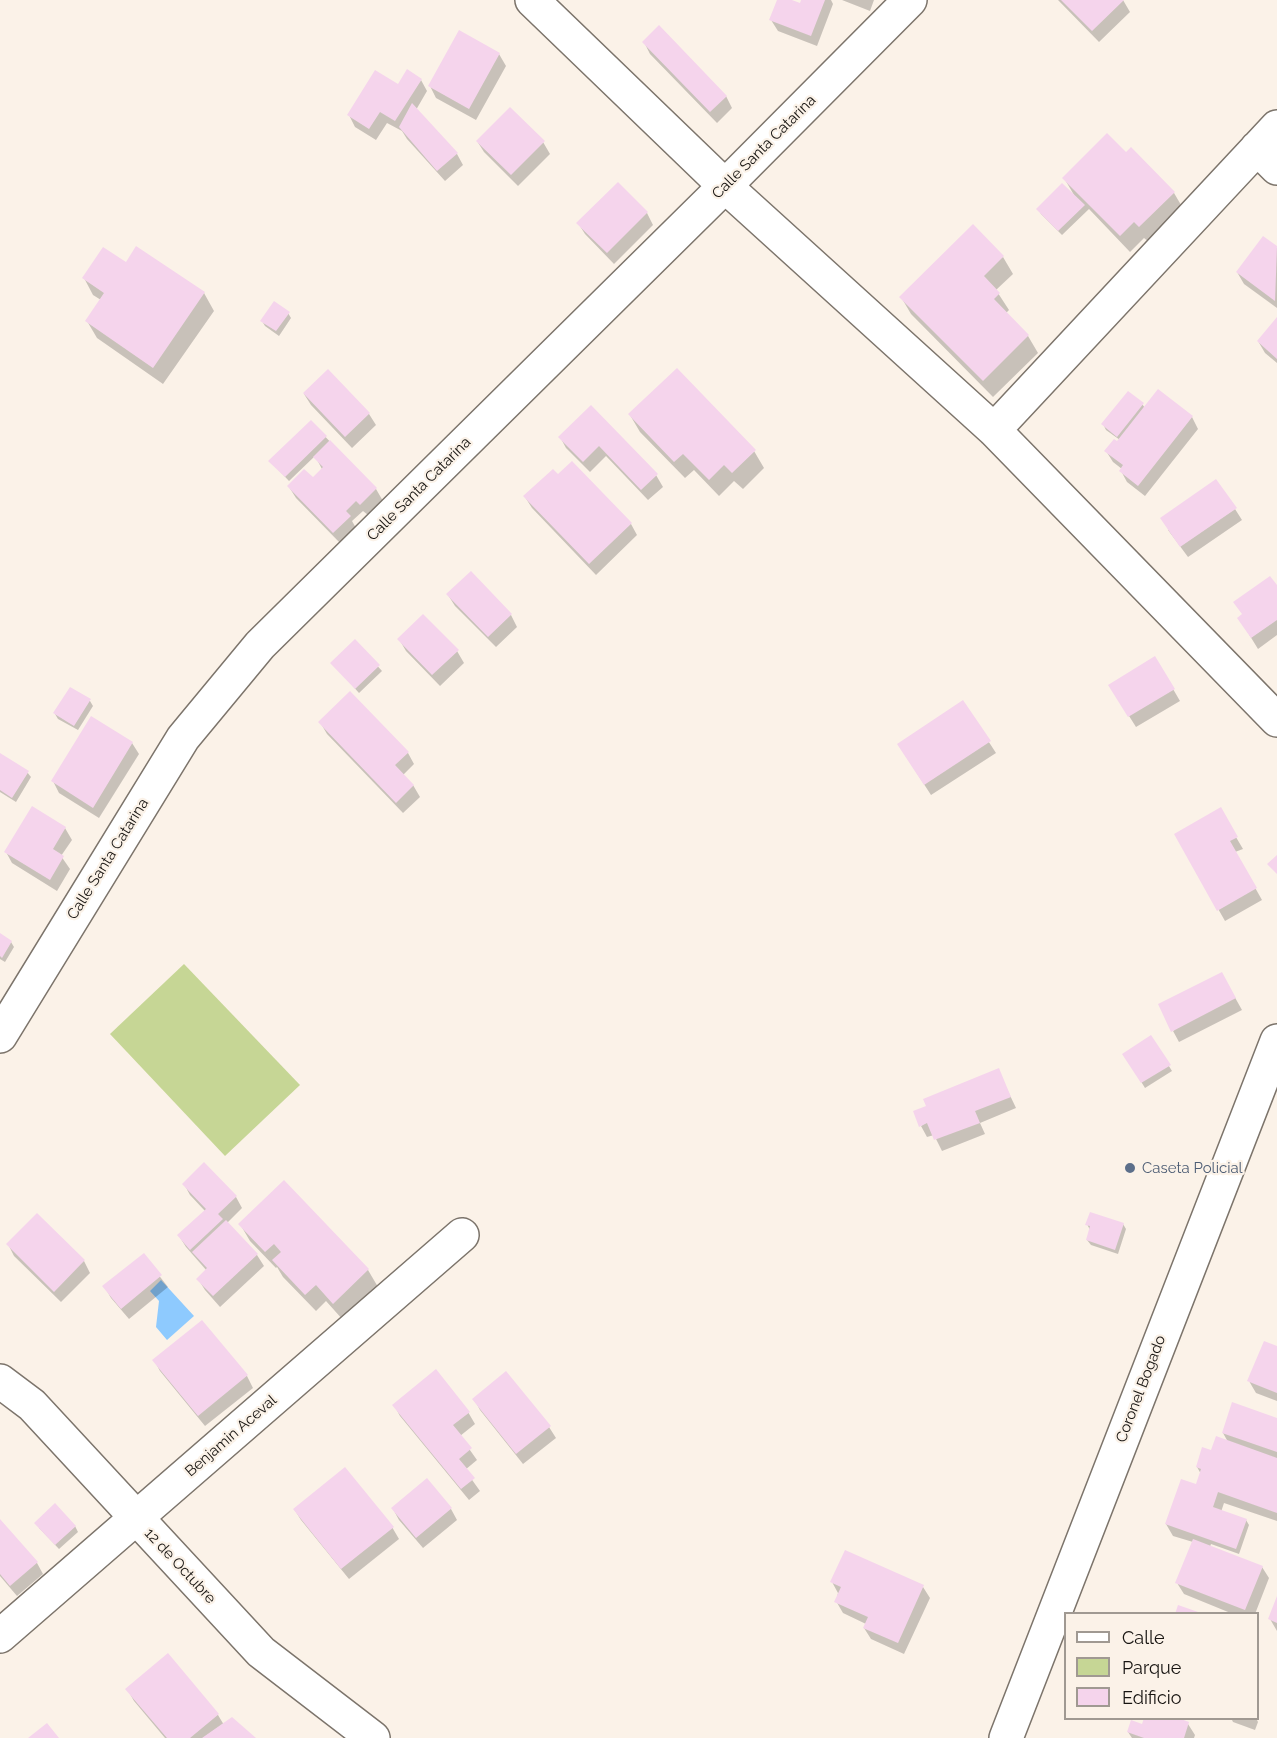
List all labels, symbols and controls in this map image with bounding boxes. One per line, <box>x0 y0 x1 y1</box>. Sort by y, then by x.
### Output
street label: Calle Santa Catarina <box>708 91 820 203</box>
street label: Calle Santa Catarina <box>363 433 475 545</box>
street label: Calle Santa Catarina <box>63 795 153 923</box>
place label: Caseta Policial <box>1142 1159 1243 1177</box>
marker: Caseta Policial <box>1123 1161 1137 1175</box>
street label: Coronel Bogado <box>1112 1333 1170 1445</box>
street label: Benjamin Aceval <box>182 1391 280 1481</box>
street label: 12 de Octubre <box>140 1525 220 1607</box>
legend <box>1064 1612 1259 1720</box>
text: Calle <box>1122 1627 1165 1648</box>
text: Parque <box>1122 1657 1181 1678</box>
text: Edificio <box>1122 1687 1181 1708</box>

